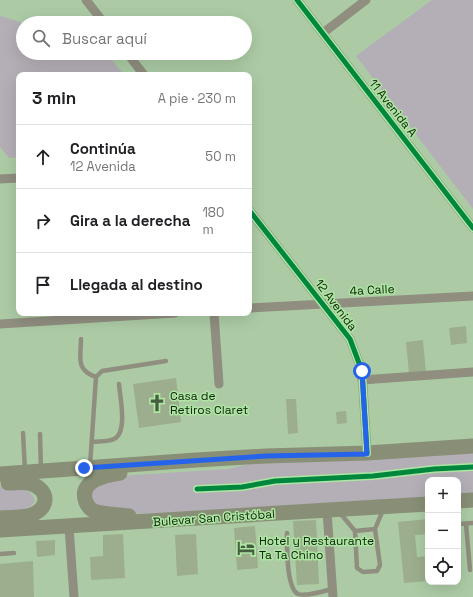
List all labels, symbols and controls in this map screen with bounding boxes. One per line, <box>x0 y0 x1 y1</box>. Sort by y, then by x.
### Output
search box <box>16 16 252 60</box>
icon: search <box>30 27 52 49</box>
text: Buscar aquí <box>62 29 147 48</box>
street label: 11 Avenida A <box>365 76 421 140</box>
text: 3 min <box>32 87 76 109</box>
text: A pie · 230 m <box>158 90 236 107</box>
text: Continúa <box>70 139 136 158</box>
icon: ahead <box>32 146 54 168</box>
text: 50 m <box>205 148 236 165</box>
text: 12 Avenida <box>70 158 136 175</box>
text: 180 m <box>202 204 224 238</box>
icon: right <box>32 210 54 232</box>
text: Gira a la derecha <box>70 211 190 230</box>
icon: arrive <box>32 274 54 296</box>
text: Llegada al destino <box>70 275 203 294</box>
street label: 12 Avenida <box>311 276 361 334</box>
street label: 4a Calle <box>349 281 395 299</box>
route start <box>353 362 371 380</box>
place label: Casa de Retiros Claret <box>170 388 248 418</box>
church icon: Casa de Retiros Claret <box>147 393 167 413</box>
route end <box>75 459 93 477</box>
map controls <box>425 477 461 585</box>
button: + <box>425 477 461 513</box>
street label: Bulevar San Cristóbal <box>152 506 276 530</box>
button: − <box>425 513 461 549</box>
place label: Hotel y Restaurante Ta Ta Chino <box>259 533 374 563</box>
hotel icon: Hotel y Restaurante Ta Ta Chino <box>236 538 256 558</box>
button: locate <box>425 549 461 585</box>

